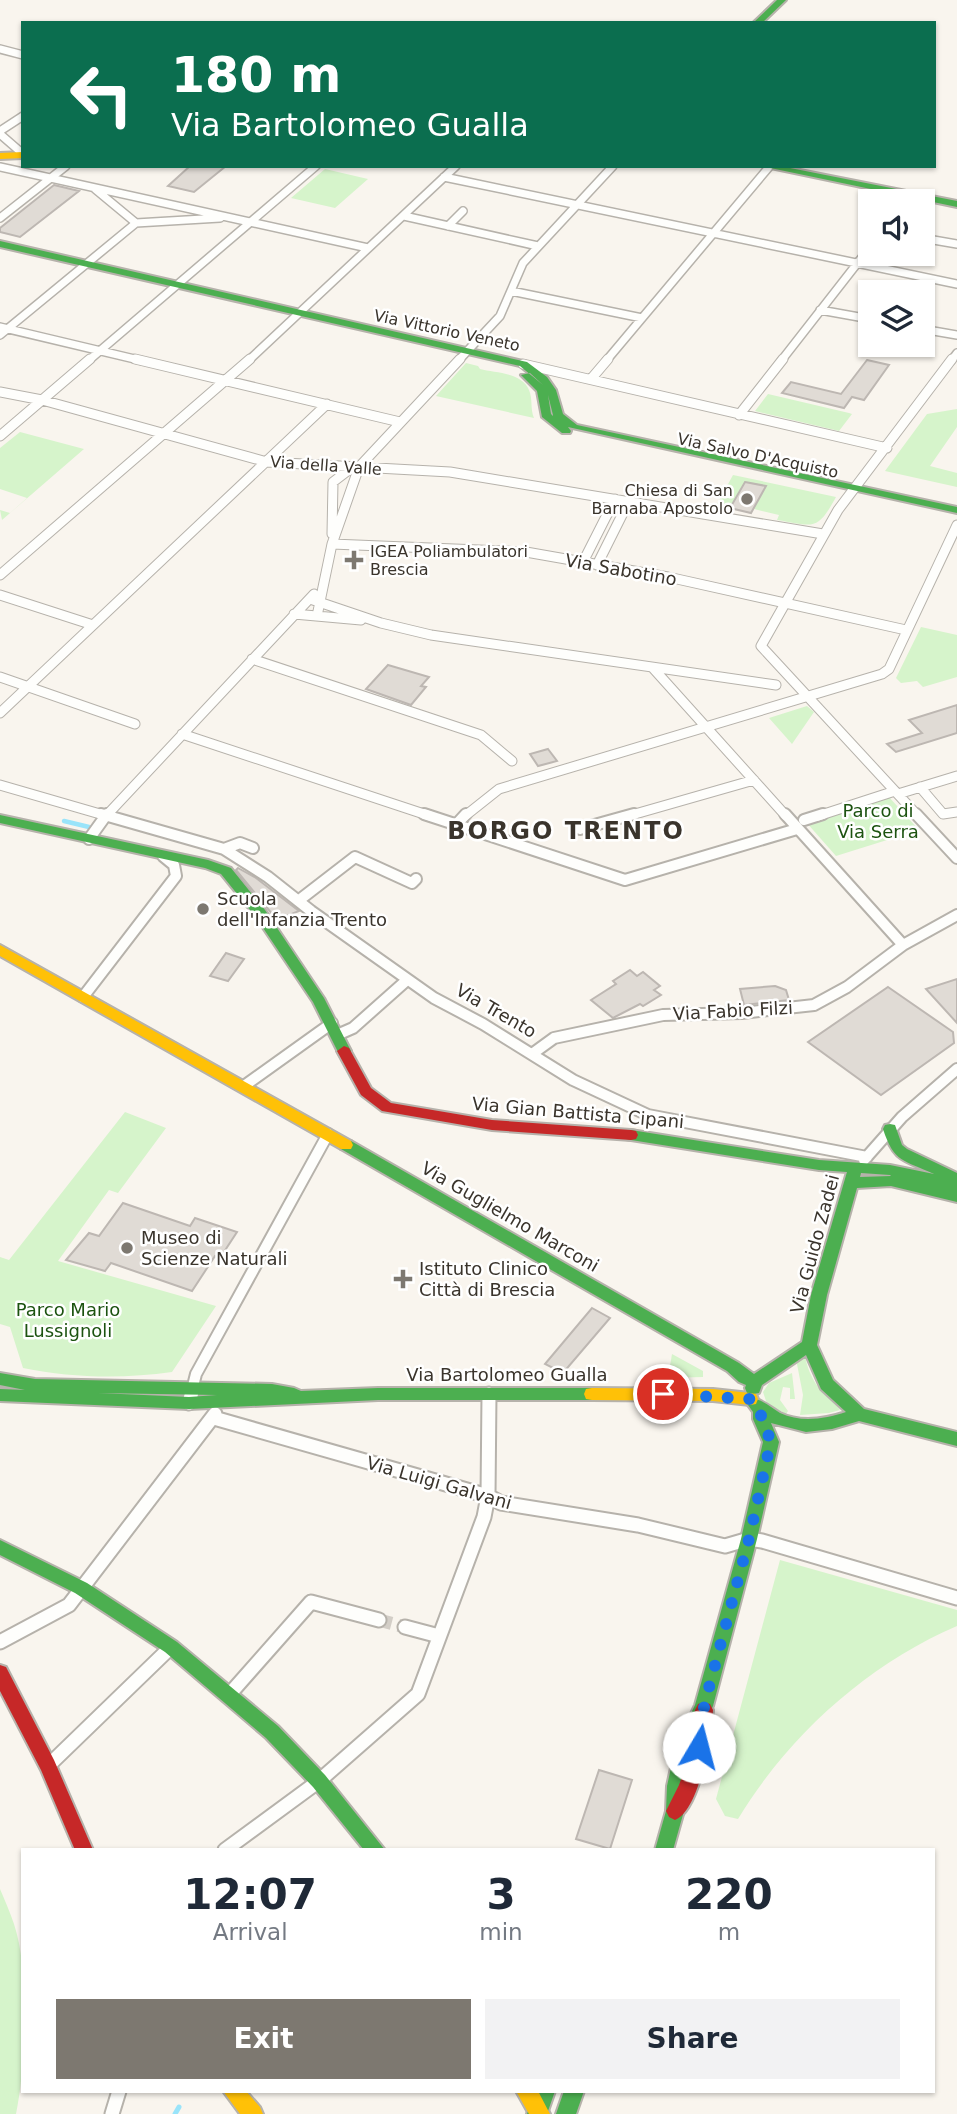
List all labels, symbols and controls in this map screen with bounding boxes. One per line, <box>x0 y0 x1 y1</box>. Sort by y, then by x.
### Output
text: 180 m <box>171 47 341 104</box>
icon: left <box>56 49 147 140</box>
text: Via Bartolomeo Gualla <box>171 106 529 144</box>
map controls <box>858 189 935 357</box>
button: sound <box>858 189 935 266</box>
button: layers <box>858 280 935 357</box>
street label: Via Vittorio Veneto <box>372 306 522 355</box>
street label: Via Salvo D'Acquisto <box>676 429 840 482</box>
street label: Via della Valle <box>269 452 382 479</box>
place label: Chiesa di San Barnaba Apostolo <box>591 481 733 518</box>
marker: Chiesa di San Barnaba Apostolo <box>739 491 755 507</box>
place label: IGEA Poliambulatori Brescia <box>370 542 528 579</box>
street label: Via Sabotino <box>564 549 679 590</box>
marker: IGEA Poliambulatori Brescia <box>344 550 364 570</box>
park label: Parco di Via Serra <box>837 800 919 842</box>
district label: BORGO TRENTO <box>447 817 685 845</box>
place label: Scuola dell'Infanzia Trento <box>217 888 387 930</box>
marker: Scuola dell'Infanzia Trento <box>195 901 211 917</box>
street label: Via Trento <box>452 979 540 1042</box>
street label: Via Fabio Filzi <box>672 997 793 1024</box>
street label: Via Gian Battista Cipani <box>471 1093 685 1132</box>
street label: Via Guglielmo Marconi <box>418 1157 603 1276</box>
street label: Via Guido Zadei <box>786 1172 843 1316</box>
place label: Museo di Scienze Naturali <box>141 1227 287 1269</box>
marker: Museo di Scienze Naturali <box>119 1240 135 1256</box>
place label: Istituto Clinico Città di Brescia <box>419 1258 555 1300</box>
marker: Istituto Clinico Città di Brescia <box>393 1269 413 1289</box>
park label: Parco Mario Lussignoli <box>16 1299 120 1341</box>
street label: Via Bartolomeo Gualla <box>406 1364 608 1385</box>
pin <box>633 1364 693 1424</box>
icon: arrive <box>644 1375 682 1413</box>
street label: Via Luigi Galvani <box>364 1452 514 1513</box>
position arrow <box>662 1710 736 1784</box>
text: 12:07 <box>183 1870 317 1919</box>
text: 3 <box>486 1870 516 1919</box>
text: 220 <box>685 1870 773 1919</box>
text: Arrival <box>213 1919 288 1945</box>
text: min <box>479 1919 523 1945</box>
text: m <box>718 1919 740 1945</box>
button: Exit <box>56 1999 471 2079</box>
button: Share <box>485 1999 900 2079</box>

